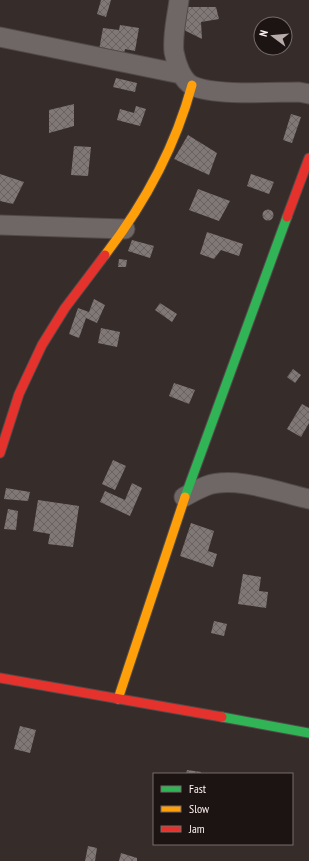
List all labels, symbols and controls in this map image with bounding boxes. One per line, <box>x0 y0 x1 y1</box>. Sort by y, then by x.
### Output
north arrow <box>253 16 293 56</box>
text: N <box>256 28 271 38</box>
legend <box>153 773 293 845</box>
text: Fast <box>189 781 207 796</box>
text: Slow <box>189 801 210 816</box>
text: Jam <box>188 821 205 836</box>

